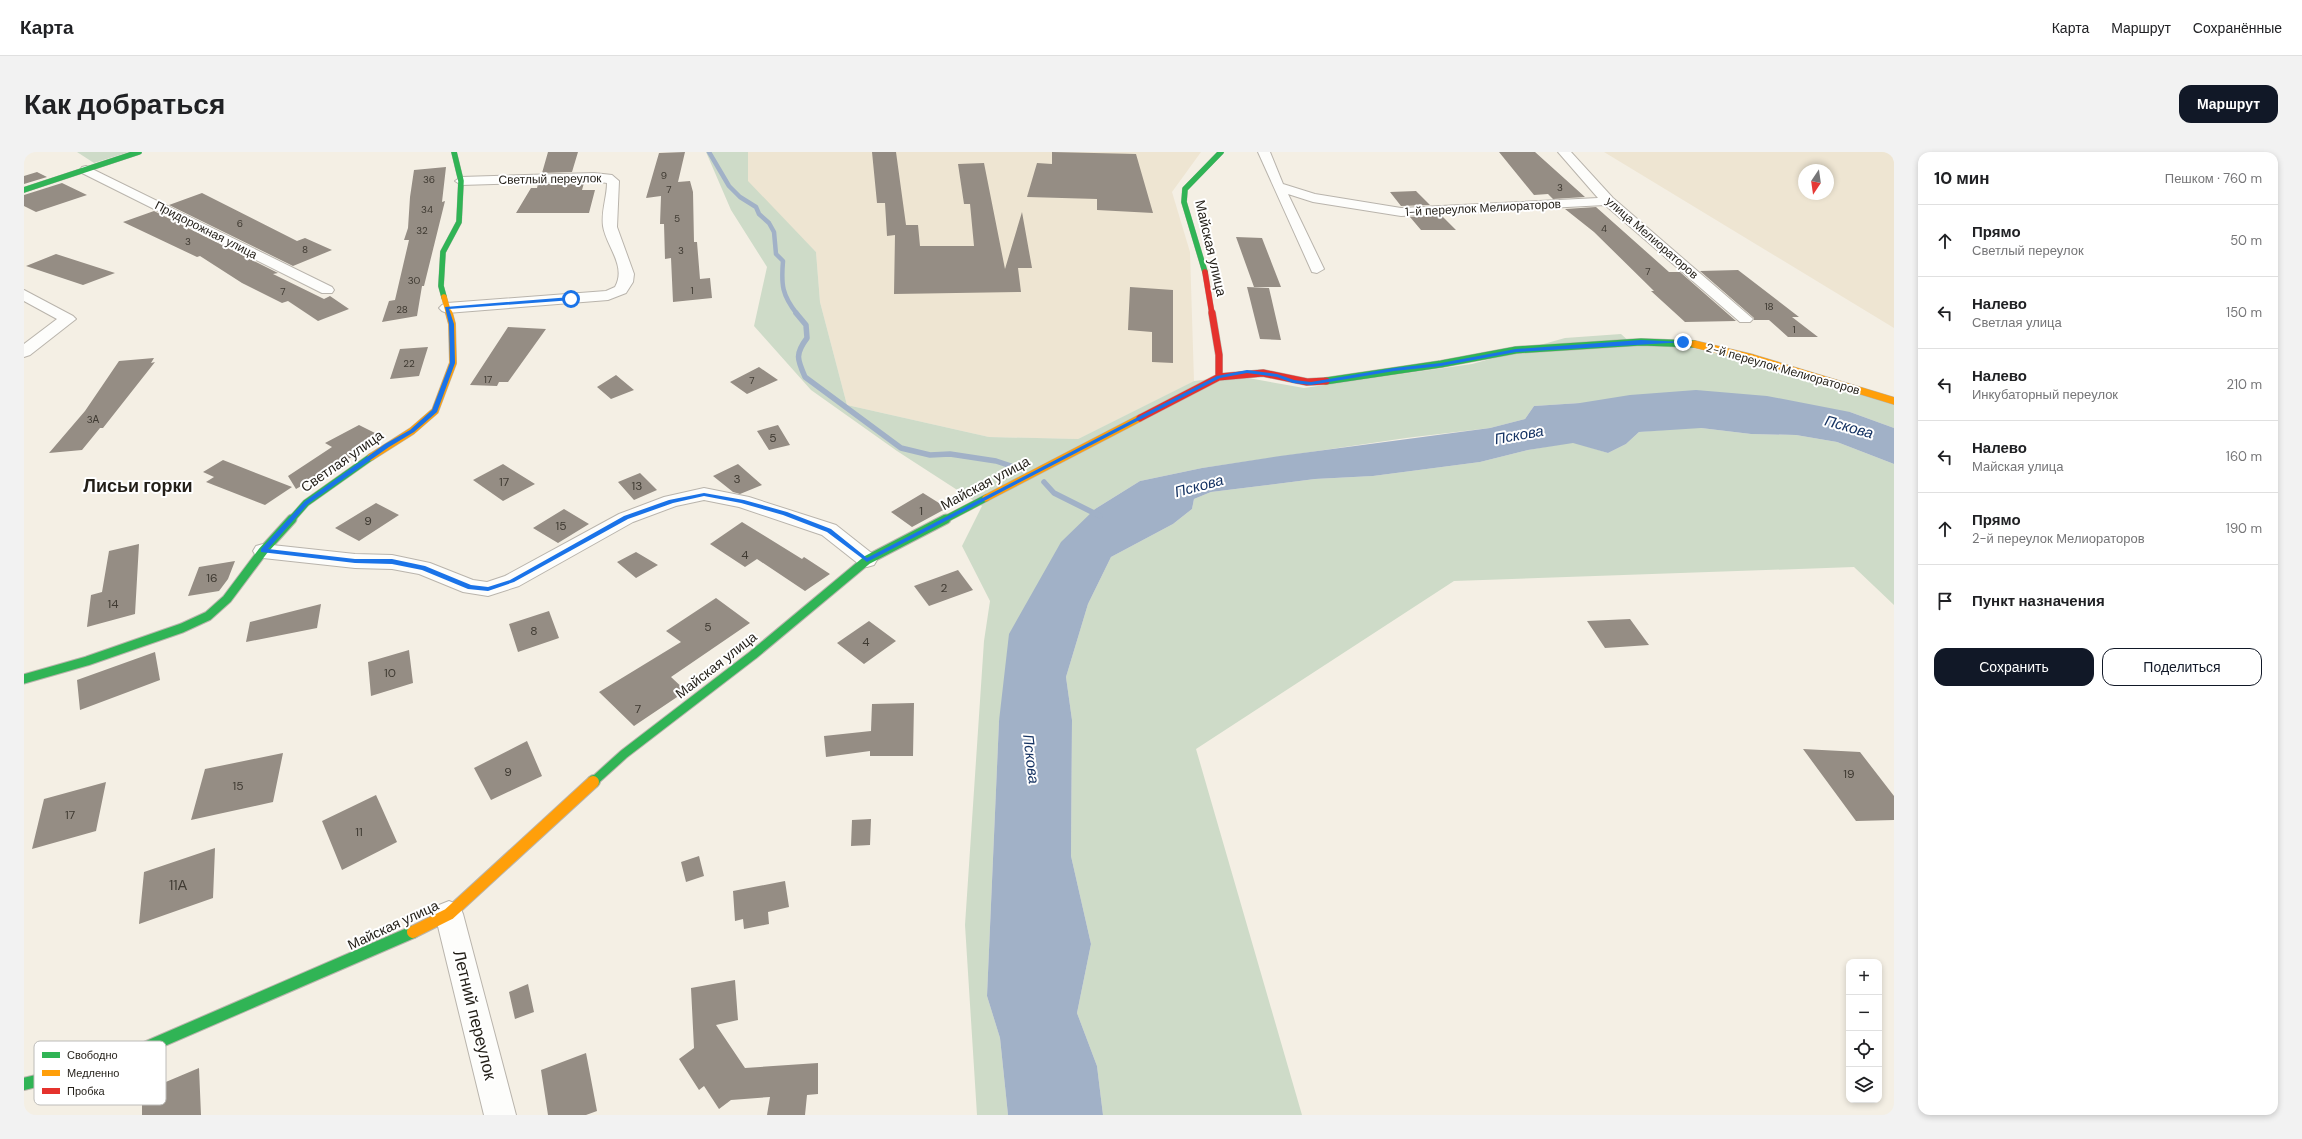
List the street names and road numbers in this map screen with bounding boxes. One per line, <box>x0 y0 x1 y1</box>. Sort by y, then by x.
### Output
street label: Светлый переулок <box>498 170 602 188</box>
street label: улица Мелиораторов <box>1602 193 1702 283</box>
street label: 1-й переулок Мелиораторов <box>1405 196 1561 220</box>
street label: Придорожная улица <box>152 197 260 263</box>
street label: Майская улица <box>1191 198 1231 298</box>
street label: 2-й переулок Мелиораторов <box>1704 339 1862 399</box>
street label: Светлая улица <box>297 426 387 496</box>
street label: Майская улица <box>937 452 1033 514</box>
street label: Майская улица <box>672 627 760 702</box>
street label: Майская улица <box>345 896 442 954</box>
street label: Летний переулок <box>448 948 502 1083</box>

